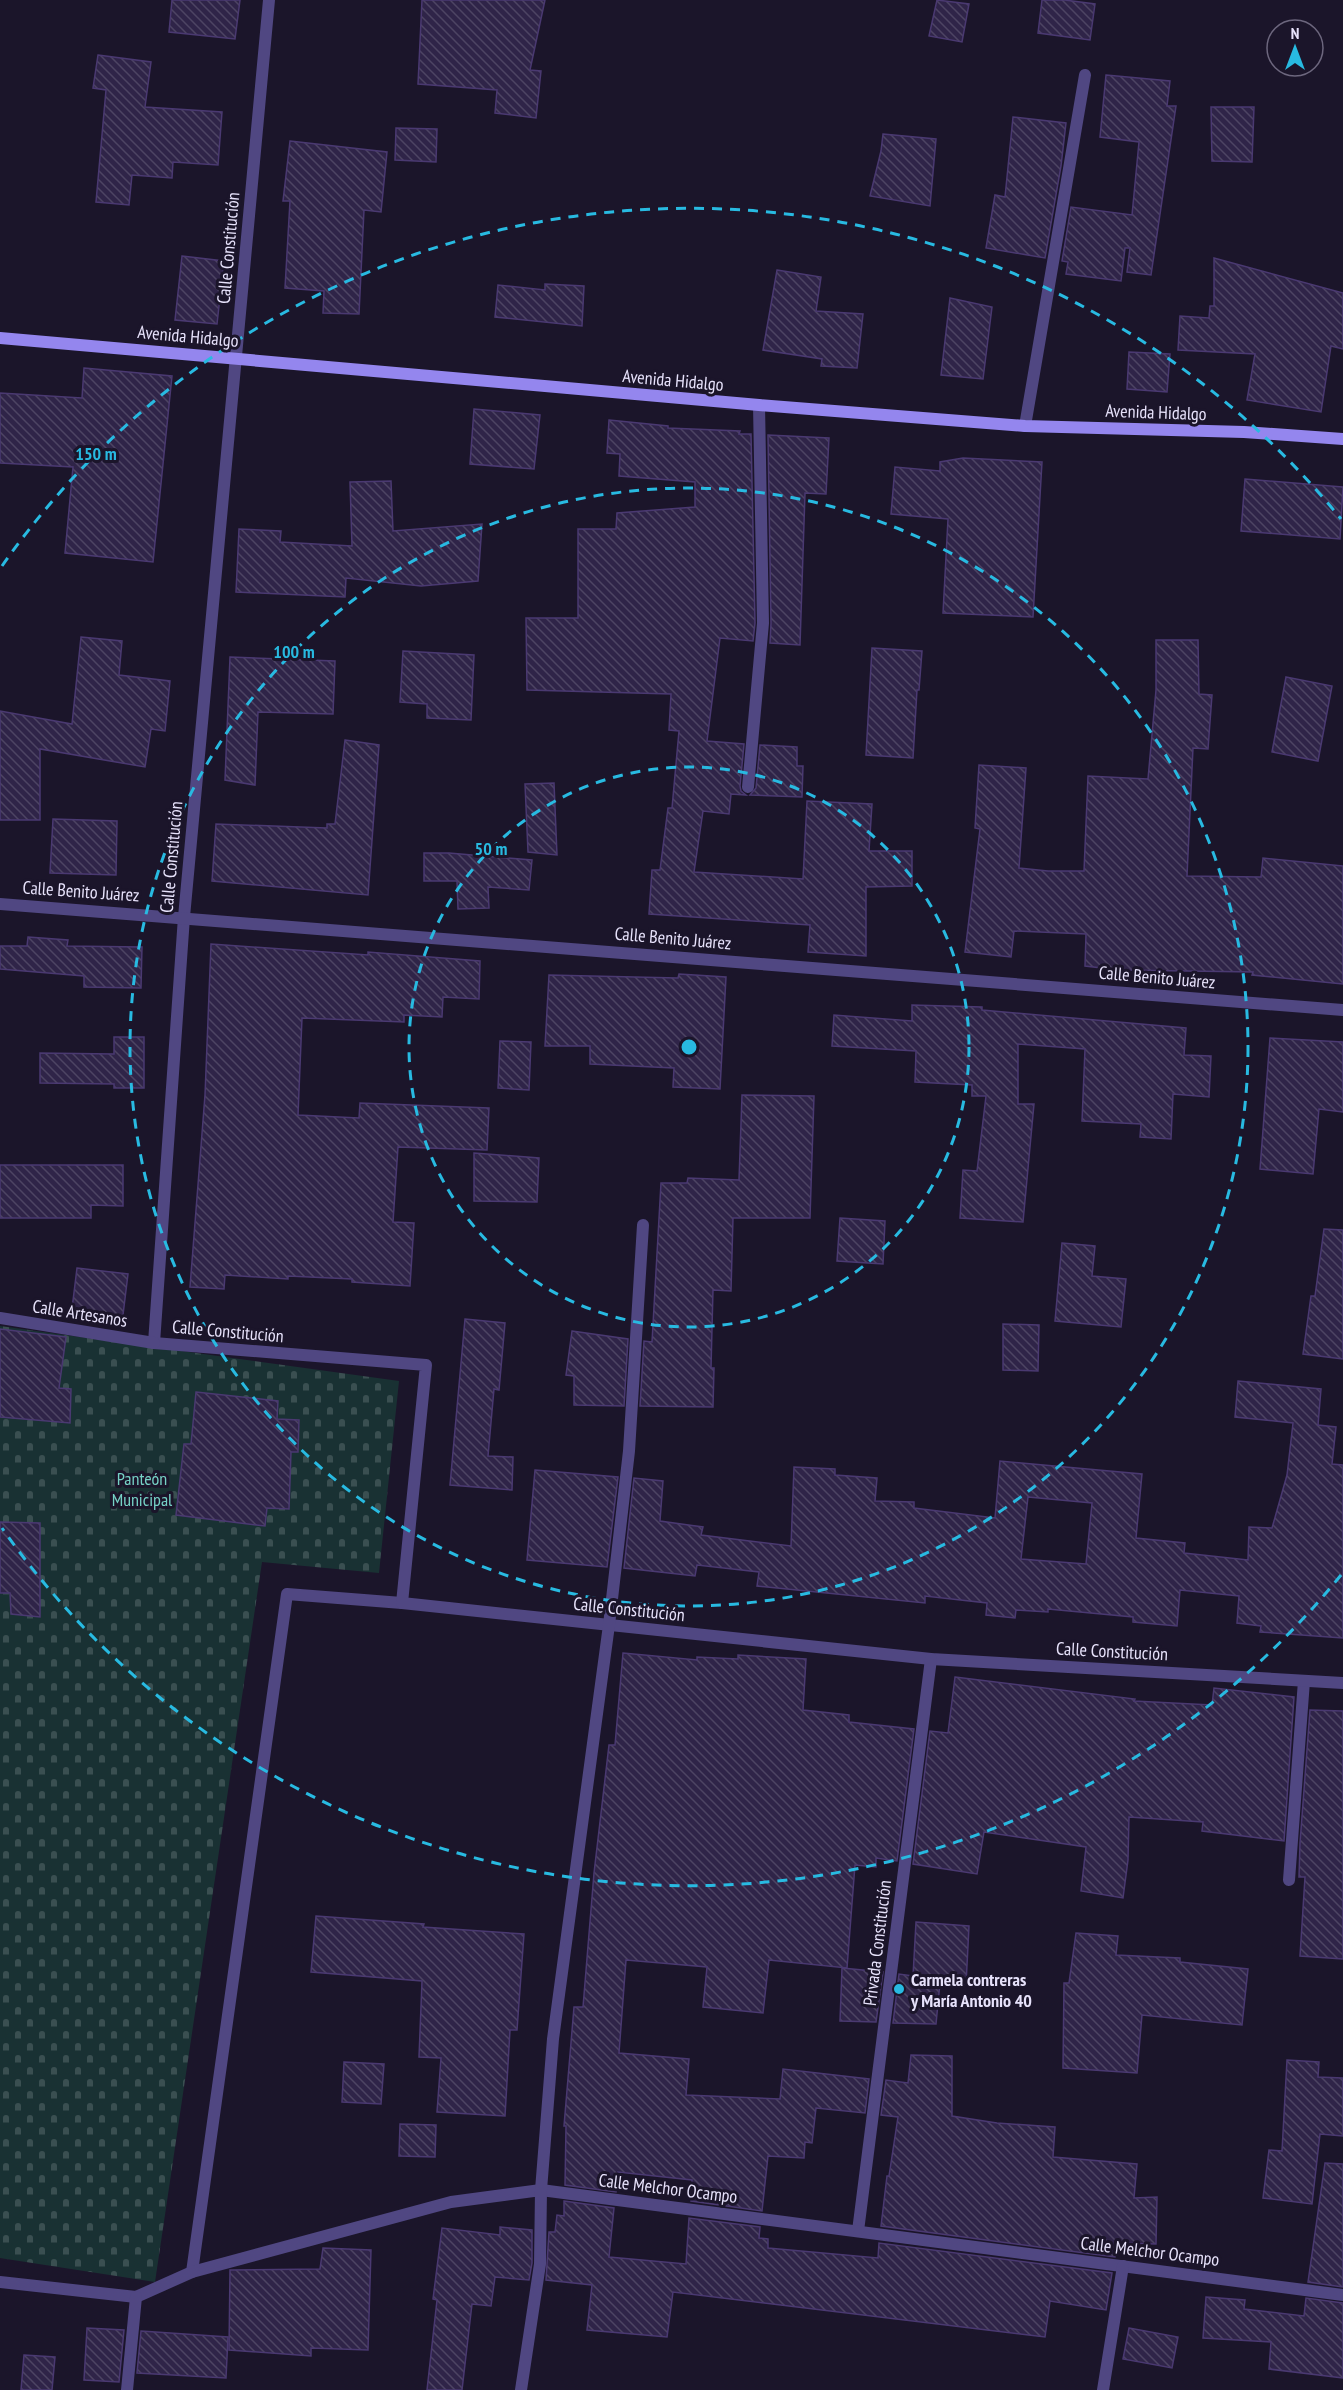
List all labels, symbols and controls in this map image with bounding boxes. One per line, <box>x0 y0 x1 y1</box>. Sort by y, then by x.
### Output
north arrow <box>1265 18 1325 78</box>
text: N <box>1291 23 1299 43</box>
street label: Calle Constitución <box>212 191 244 305</box>
street label: Avenida Hidalgo <box>137 320 240 352</box>
street label: Avenida Hidalgo <box>622 364 725 396</box>
street label: Avenida Hidalgo <box>1105 399 1207 425</box>
text: 150 m <box>75 442 117 465</box>
text: 100 m <box>273 640 315 663</box>
street label: Calle Constitución <box>155 800 187 914</box>
text: 50 m <box>475 837 507 860</box>
street label: Calle Benito Juárez <box>22 875 140 907</box>
street label: Calle Benito Juárez <box>614 921 732 955</box>
street label: Calle Benito Juárez <box>1098 960 1216 994</box>
centre of rings <box>679 1037 699 1057</box>
street label: Calle Artesanos <box>31 1294 129 1332</box>
street label: Calle Constitución <box>171 1315 285 1347</box>
park label: Panteón Municipal <box>112 1467 173 1511</box>
street label: Calle Constitución <box>572 1592 686 1626</box>
street label: Calle Constitución <box>1055 1637 1169 1665</box>
street label: Privada Constitución <box>858 1879 896 2007</box>
place label: Carmela contreras y María Antonio 40 <box>910 1968 1032 2012</box>
marker: Carmela contreras y María Antonio 40 <box>892 1982 906 1996</box>
street label: Calle Melchor Ocampo <box>597 2168 739 2208</box>
street label: Calle Melchor Ocampo <box>1079 2231 1221 2271</box>

